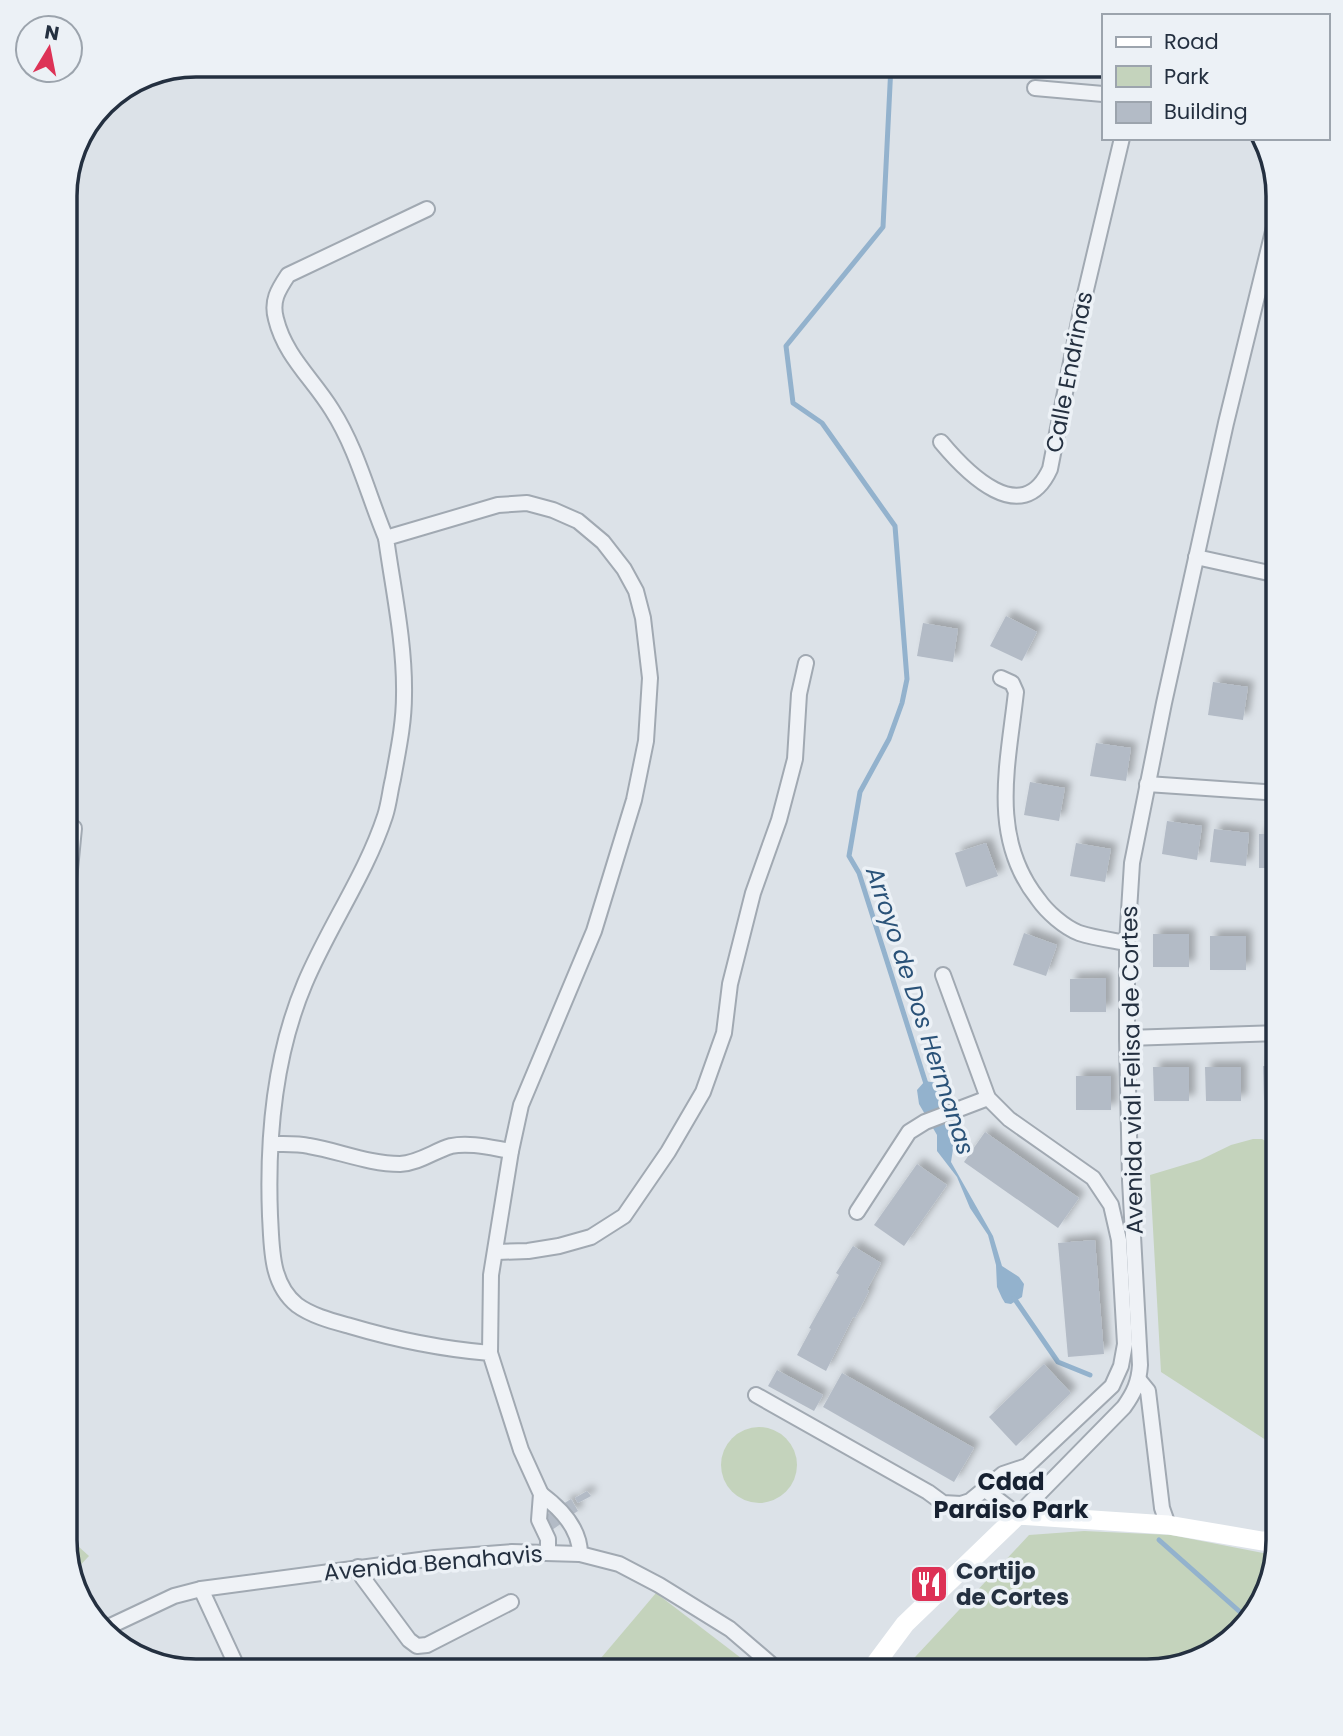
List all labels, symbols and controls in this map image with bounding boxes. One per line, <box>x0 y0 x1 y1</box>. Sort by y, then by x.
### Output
north arrow <box>14 14 84 84</box>
legend <box>1102 14 1329 140</box>
text: N <box>42 18 61 47</box>
text: Road <box>1164 27 1219 56</box>
text: Park <box>1164 62 1209 91</box>
text: Building <box>1164 97 1248 126</box>
street label: Calle Endrinas <box>1038 289 1100 455</box>
water label: Arroyo de Dos Hermanas <box>858 862 983 1159</box>
street label: Avenida vial Felisa de Cortes <box>1113 905 1151 1235</box>
district label: Cdad Paraiso Park <box>933 1465 1089 1526</box>
street label: Avenida Benahavis <box>322 1537 544 1589</box>
place label: Cortijo de Cortes <box>956 1555 1069 1613</box>
restaurant icon: Cortijo de Cortes <box>908 1563 950 1605</box>

